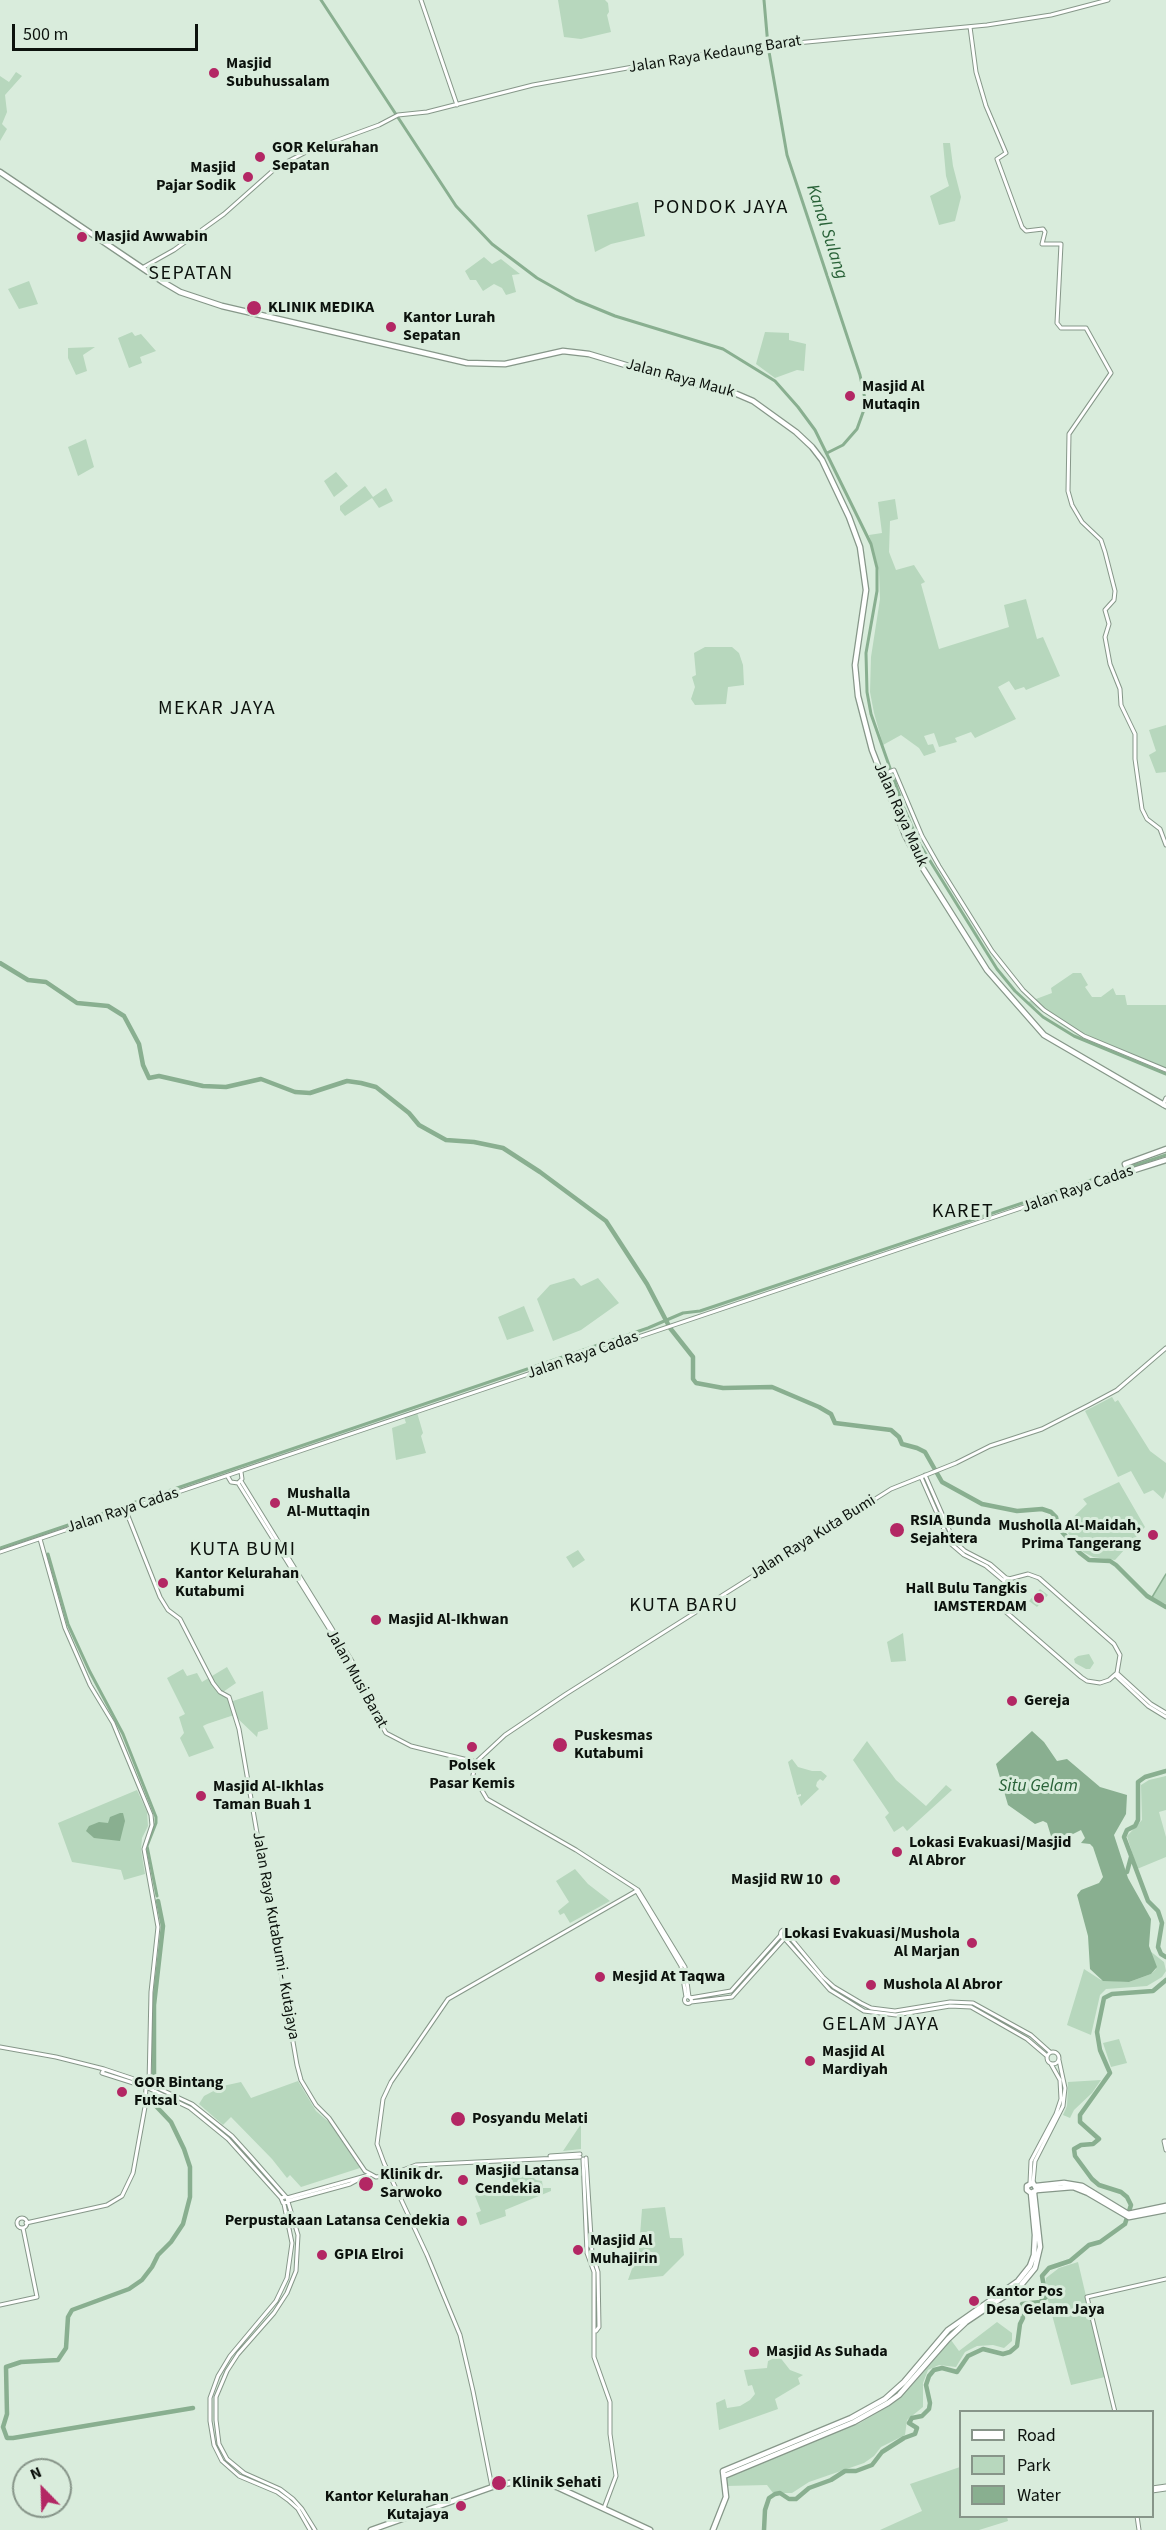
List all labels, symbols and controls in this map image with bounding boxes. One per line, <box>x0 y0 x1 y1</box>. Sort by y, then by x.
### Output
scale bar <box>15 12 201 50</box>
text: 500 m <box>23 22 68 47</box>
street label: Jalan Raya Kedaung Barat <box>628 32 802 78</box>
place label: Masjid Subuhussalam <box>226 54 330 92</box>
marker: Masjid Subuhussalam <box>207 66 221 80</box>
place label: GOR Kelurahan Sepatan <box>272 138 379 176</box>
marker: GOR Kelurahan Sepatan <box>253 150 267 164</box>
place label: Masjid Pajar Sodik <box>156 158 236 196</box>
marker: Masjid Pajar Sodik <box>241 170 255 184</box>
water label: Kanal Sulang <box>801 182 851 282</box>
district label: PONDOK JAYA <box>653 197 789 221</box>
place label: Masjid Awwabin <box>94 227 208 247</box>
marker: Masjid Awwabin <box>75 230 89 244</box>
district label: SEPATAN <box>148 263 234 287</box>
place label: KLINIK MEDIKA <box>268 298 374 318</box>
marker: KLINIK MEDIKA <box>245 299 263 317</box>
place label: Kantor Lurah Sepatan <box>403 308 495 346</box>
marker: Kantor Lurah Sepatan <box>384 320 398 334</box>
street label: Jalan Raya Mauk <box>624 355 736 403</box>
place label: Masjid Al Mutaqin <box>862 377 925 415</box>
marker: Masjid Al Mutaqin <box>843 389 857 403</box>
district label: MEKAR JAYA <box>158 698 276 722</box>
street label: Jalan Raya Mauk <box>869 760 931 870</box>
street label: Jalan Raya Cadas <box>1020 1162 1136 1218</box>
district label: KARET <box>932 1201 994 1225</box>
street label: Jalan Raya Cadas <box>525 1328 641 1384</box>
street label: Jalan Raya Cadas <box>65 1484 181 1538</box>
place label: Mushalla Al-Muttaqin <box>287 1484 370 1522</box>
street label: Jalan Raya Kuta Bumi <box>747 1492 879 1584</box>
marker: Mushalla Al-Muttaqin <box>268 1496 282 1510</box>
place label: RSIA Bunda Sejahtera <box>910 1511 991 1549</box>
place label: Musholla Al-Maidah, Prima Tangerang <box>998 1516 1141 1554</box>
marker: RSIA Bunda Sejahtera <box>888 1521 906 1539</box>
marker: Musholla Al-Maidah, Prima Tangerang <box>1146 1528 1160 1542</box>
district label: KUTA BUMI <box>190 1539 296 1563</box>
place label: Kantor Kelurahan Kutabumi <box>175 1564 299 1602</box>
marker: Kantor Kelurahan Kutabumi <box>156 1576 170 1590</box>
place label: Hall Bulu Tangkis IAMSTERDAM <box>906 1579 1027 1617</box>
marker: Hall Bulu Tangkis IAMSTERDAM <box>1032 1591 1046 1605</box>
district label: KUTA BARU <box>629 1595 739 1619</box>
place label: Masjid Al-Ikhwan <box>388 1610 509 1630</box>
marker: Masjid Al-Ikhwan <box>369 1613 383 1627</box>
street label: Jalan Musi Barat <box>321 1626 391 1732</box>
place label: Gereja <box>1024 1691 1070 1711</box>
marker: Gereja <box>1005 1694 1019 1708</box>
place label: Puskesmas Kutabumi <box>574 1726 653 1764</box>
marker: Puskesmas Kutabumi <box>551 1736 569 1754</box>
marker: Polsek Pasar Kemis <box>465 1740 479 1754</box>
place label: Polsek Pasar Kemis <box>429 1756 515 1794</box>
water label: Situ Gelam <box>998 1776 1078 1798</box>
place label: Masjid Al-Ikhlas Taman Buah 1 <box>213 1777 324 1815</box>
marker: Masjid Al-Ikhlas Taman Buah 1 <box>194 1789 208 1803</box>
street label: Jalan Raya Kutabumi - Kutajaya <box>247 1831 303 2041</box>
place label: Lokasi Evakuasi/Masjid Al Abror <box>909 1833 1071 1871</box>
marker: Lokasi Evakuasi/Masjid Al Abror <box>890 1845 904 1859</box>
place label: Masjid RW 10 <box>731 1870 823 1890</box>
marker: Masjid RW 10 <box>828 1873 842 1887</box>
place label: Lokasi Evakuasi/Mushola Al Marjan <box>784 1924 960 1962</box>
marker: Lokasi Evakuasi/Mushola Al Marjan <box>965 1936 979 1950</box>
place label: Mesjid At Taqwa <box>612 1967 725 1987</box>
marker: Mesjid At Taqwa <box>593 1970 607 1984</box>
place label: Mushola Al Abror <box>883 1975 1002 1995</box>
marker: Mushola Al Abror <box>864 1978 878 1992</box>
district label: GELAM JAYA <box>822 2014 940 2038</box>
place label: Masjid Al Mardiyah <box>822 2042 888 2080</box>
marker: Masjid Al Mardiyah <box>803 2054 817 2068</box>
place label: GOR Bintang Futsal <box>134 2073 223 2111</box>
marker: GOR Bintang Futsal <box>115 2085 129 2099</box>
place label: Posyandu Melati <box>472 2109 588 2129</box>
marker: Posyandu Melati <box>449 2110 467 2128</box>
place label: Masjid Latansa Cendekia <box>475 2161 579 2199</box>
place label: Klinik dr. Sarwoko <box>380 2165 443 2203</box>
marker: Masjid Latansa Cendekia <box>456 2173 470 2187</box>
marker: Klinik dr. Sarwoko <box>357 2175 375 2193</box>
place label: Perpustakaan Latansa Cendekia <box>225 2211 450 2231</box>
marker: Perpustakaan Latansa Cendekia <box>455 2214 469 2228</box>
place label: Masjid Al Muhajirin <box>590 2231 658 2269</box>
marker: Masjid Al Muhajirin <box>571 2243 585 2257</box>
place label: GPIA Elroi <box>334 2245 404 2265</box>
marker: GPIA Elroi <box>315 2248 329 2262</box>
place label: Kantor Pos Desa Gelam Jaya <box>986 2282 1105 2320</box>
marker: Kantor Pos Desa Gelam Jaya <box>967 2294 981 2308</box>
place label: Masjid As Suhada <box>766 2342 888 2362</box>
marker: Masjid As Suhada <box>747 2345 761 2359</box>
legend <box>959 2410 1154 2518</box>
text: Road <box>1017 2423 1056 2448</box>
text: Park <box>1017 2453 1051 2478</box>
north arrow <box>12 2458 72 2518</box>
text: N <box>27 2461 45 2485</box>
place label: Klinik Sehati <box>512 2473 601 2493</box>
marker: Klinik Sehati <box>490 2474 508 2492</box>
text: Water <box>1017 2483 1061 2508</box>
place label: Kantor Kelurahan Kutajaya <box>325 2487 449 2525</box>
marker: Kantor Kelurahan Kutajaya <box>454 2499 468 2513</box>

